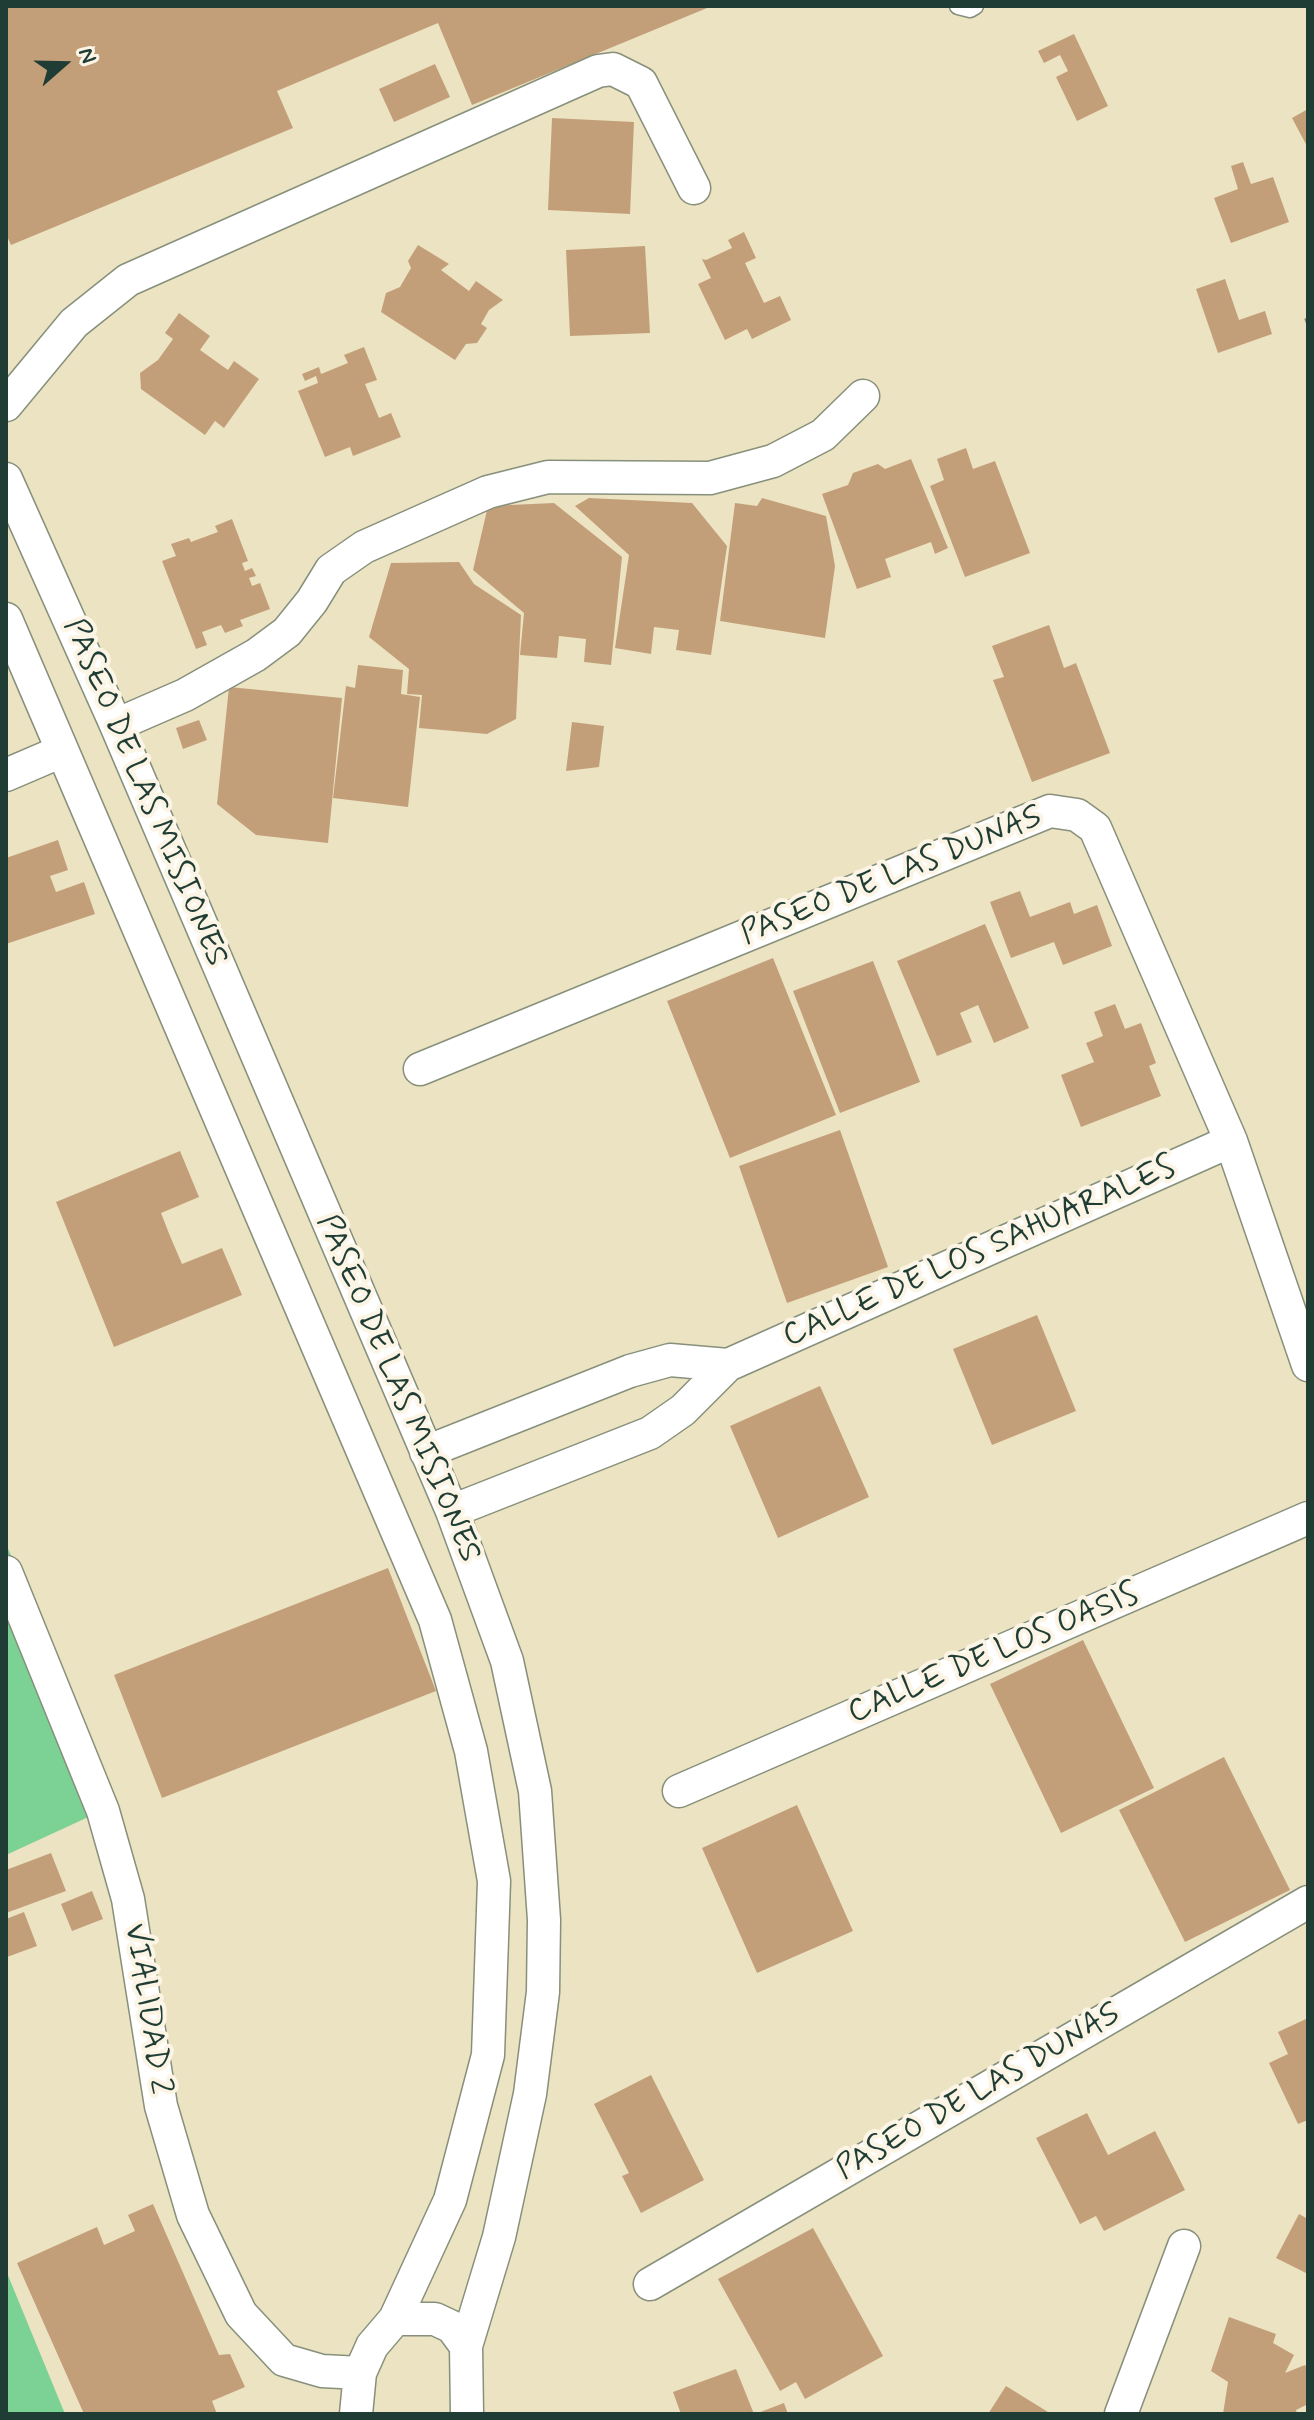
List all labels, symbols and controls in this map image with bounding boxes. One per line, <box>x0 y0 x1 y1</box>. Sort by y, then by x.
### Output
north arrow <box>24 24 104 104</box>
text: N <box>71 44 102 67</box>
street label: PASEO DE LAS MISIONES <box>53 613 235 973</box>
street label: PASEO DE LAS DUNAS <box>736 799 1048 955</box>
street label: CALLE DE LOS SAHUARALES <box>778 1149 1182 1357</box>
street label: PASEO DE LAS MISIONES <box>306 1209 488 1569</box>
street label: CALLE DE LOS OASIS <box>843 1576 1145 1734</box>
street label: VIALIDAD 2 <box>114 1921 178 2097</box>
street label: PASEO DE LAS DUNAS <box>830 1996 1128 2190</box>

